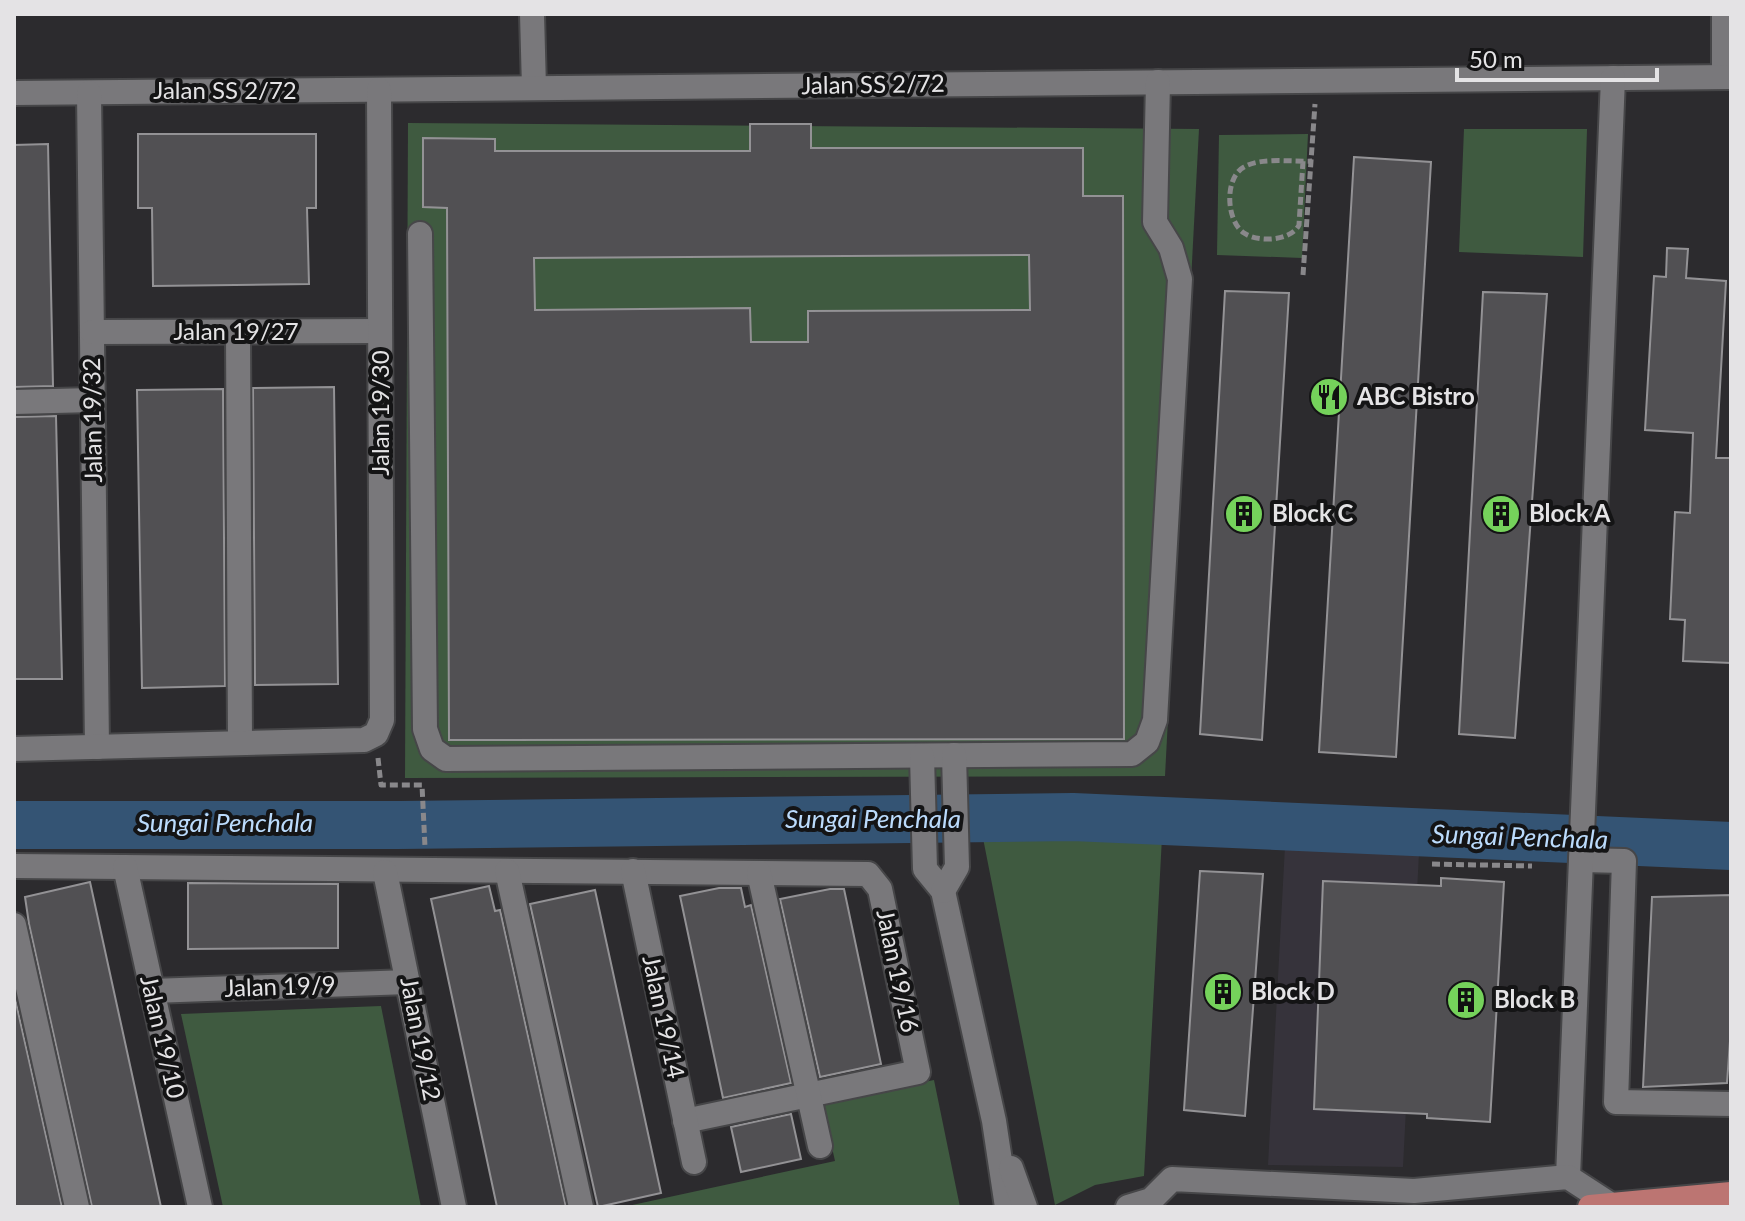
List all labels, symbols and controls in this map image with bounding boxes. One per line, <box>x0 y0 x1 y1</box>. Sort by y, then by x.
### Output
scale bar <box>1457 32 1657 82</box>
text: 50 m <box>1469 44 1523 73</box>
street label: Jalan SS 2/72 <box>801 68 945 99</box>
street label: Jalan SS 2/72 <box>153 75 297 104</box>
street label: Jalan 19/27 <box>173 316 299 345</box>
street label: Jalan 19/30 <box>365 350 394 476</box>
street label: Jalan 19/32 <box>76 357 107 483</box>
restaurant icon: ABC Bistro <box>1308 376 1350 418</box>
place label: ABC Bistro <box>1356 381 1475 410</box>
building icon: Block C <box>1223 493 1265 535</box>
building icon: Block A <box>1480 493 1522 535</box>
place label: Block C <box>1272 498 1354 527</box>
place label: Block A <box>1529 498 1611 527</box>
water label: Sungai Penchala <box>785 802 961 834</box>
water label: Sungai Penchala <box>137 806 313 838</box>
water label: Sungai Penchala <box>1431 817 1609 855</box>
street label: Jalan 19/16 <box>871 906 926 1035</box>
street label: Jalan 19/14 <box>637 952 692 1081</box>
street label: Jalan 19/9 <box>224 969 336 1002</box>
building icon: Block D <box>1202 971 1244 1013</box>
street label: Jalan 19/10 <box>135 972 192 1101</box>
street label: Jalan 19/12 <box>395 974 448 1103</box>
place label: Block D <box>1251 976 1335 1005</box>
building icon: Block B <box>1445 979 1487 1021</box>
place label: Block B <box>1494 984 1575 1013</box>

